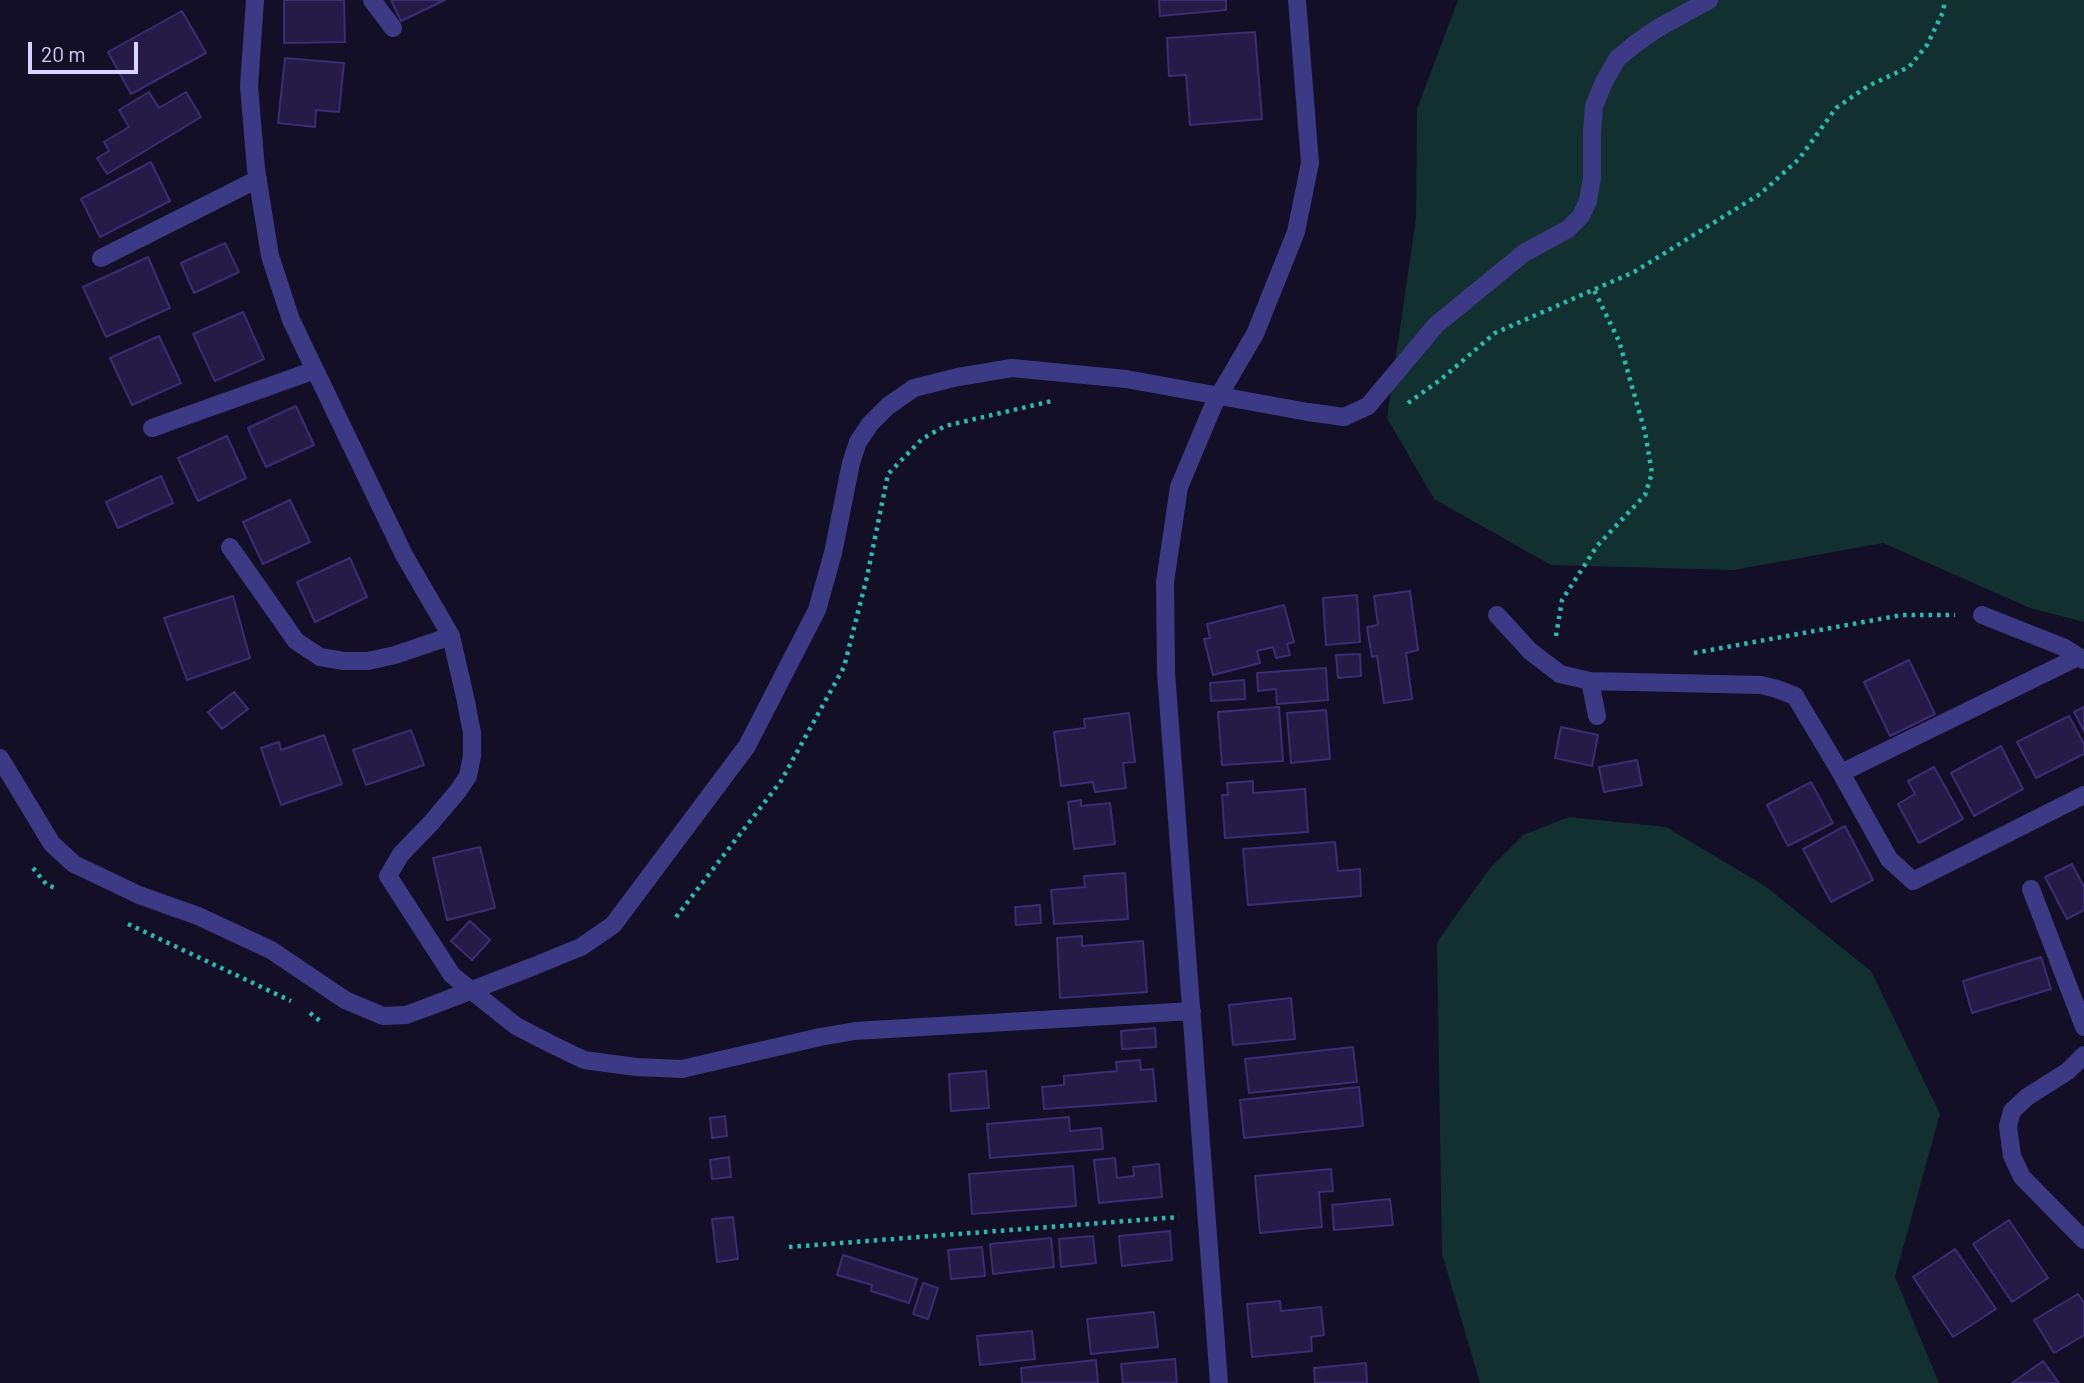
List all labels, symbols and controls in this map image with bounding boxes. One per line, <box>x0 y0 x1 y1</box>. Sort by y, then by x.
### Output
scale bar <box>32 28 142 72</box>
text: 20 m <box>41 41 86 66</box>

